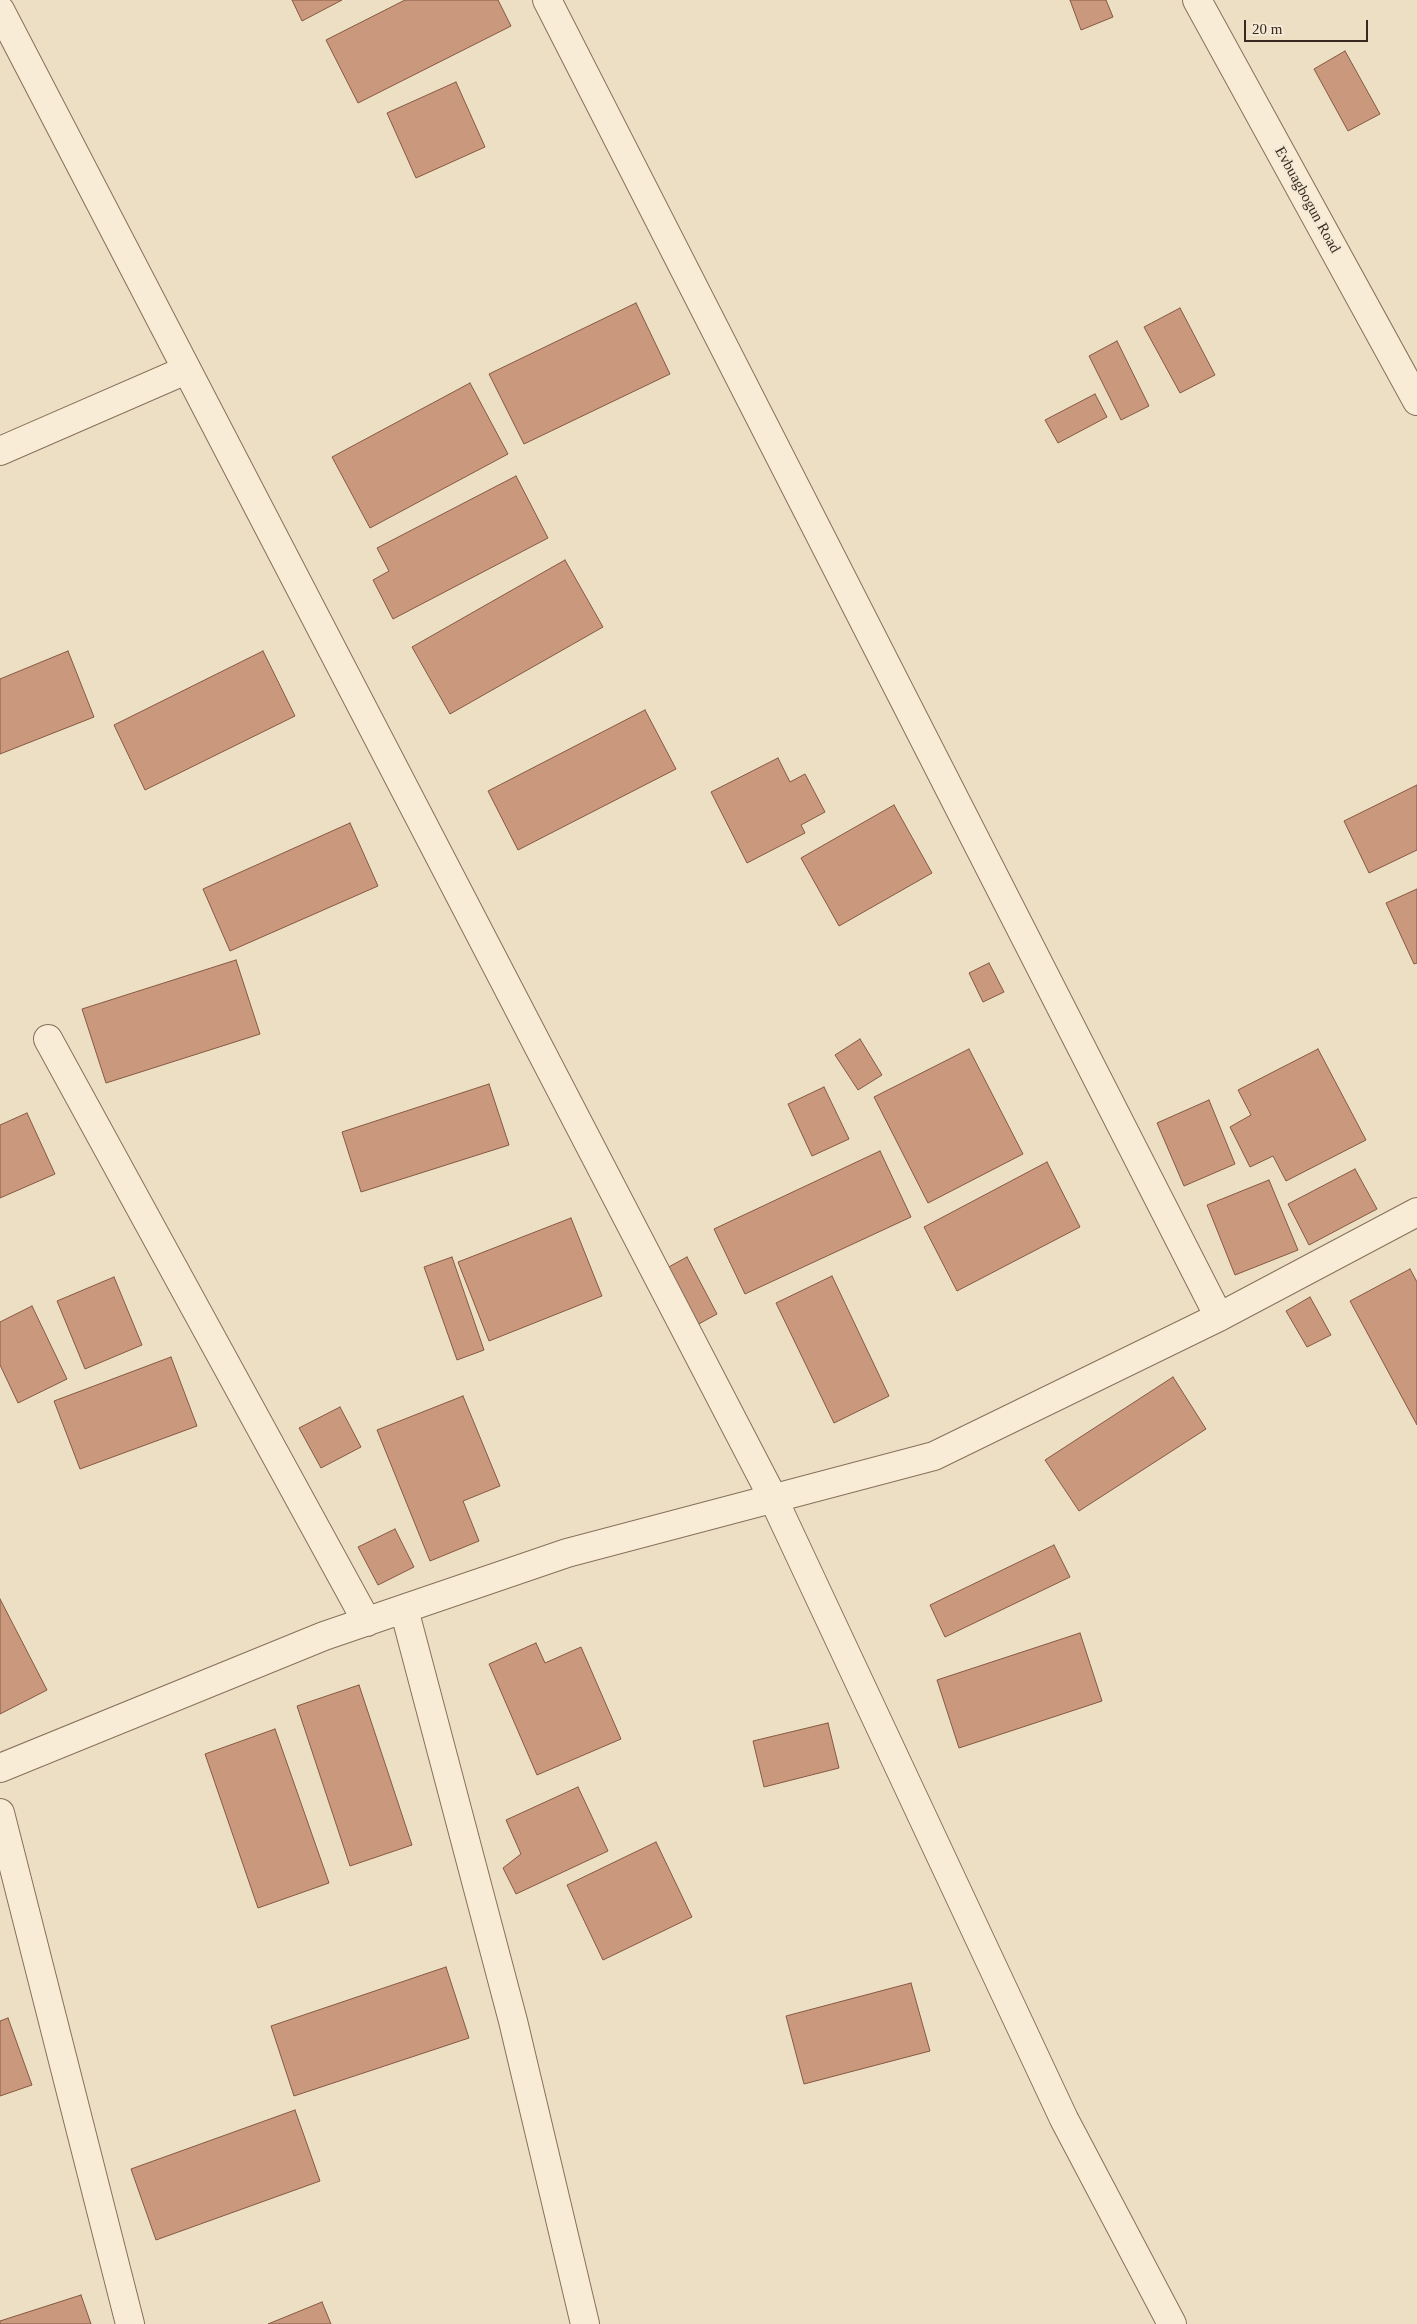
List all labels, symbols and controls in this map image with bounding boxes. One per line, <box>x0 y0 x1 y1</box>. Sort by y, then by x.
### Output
scale bar <box>1247 10 1371 42</box>
text: 20 m <box>1252 21 1282 37</box>
street label: Evbuagbogun Road <box>1270 144 1344 256</box>

